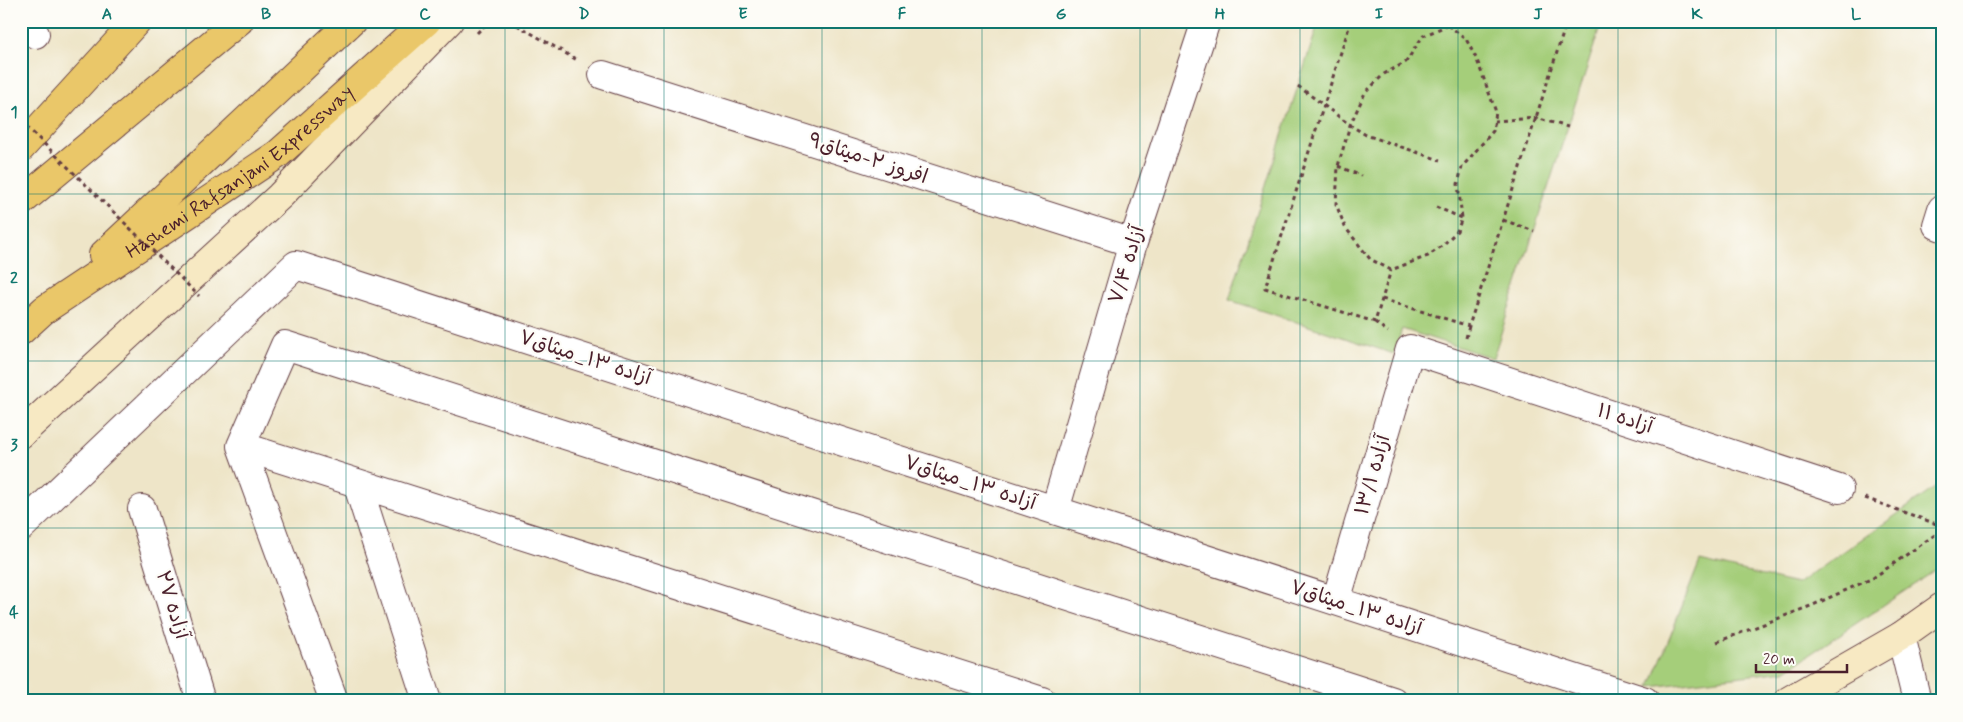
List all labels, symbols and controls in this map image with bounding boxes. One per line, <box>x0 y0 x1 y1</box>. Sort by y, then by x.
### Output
text: A <box>102 4 112 25</box>
text: B <box>261 4 271 25</box>
text: C <box>419 4 431 25</box>
text: D <box>578 4 590 25</box>
text: E <box>738 4 748 25</box>
text: F <box>898 4 907 25</box>
text: G <box>1056 4 1067 25</box>
text: H <box>1215 4 1226 25</box>
text: I <box>1375 4 1384 25</box>
text: J <box>1533 4 1543 25</box>
text: K <box>1691 4 1703 25</box>
text: L <box>1851 4 1862 25</box>
street label: Hashemi Rafsanjani Expressway <box>120 79 360 265</box>
text: 1 <box>10 102 18 123</box>
street label: افروز ۲-میثاق۹ <box>805 127 931 191</box>
street label: آزاده ۷/۴ <box>1102 222 1152 307</box>
text: 2 <box>10 268 18 289</box>
street label: آزاده ۱۳_میثاق۷ <box>516 324 655 392</box>
street label: آزاده ۱۱ <box>1594 397 1657 441</box>
street label: آزاده ۱۳/۱ <box>1349 431 1398 518</box>
text: 3 <box>10 435 18 456</box>
street label: آزاده ۱۳_میثاق۷ <box>901 449 1040 517</box>
street label: آزاده ۲۷ <box>149 567 195 644</box>
street label: آزاده ۱۳_میثاق۷ <box>1287 574 1426 642</box>
text: 4 <box>9 602 19 623</box>
scale bar <box>1756 642 1847 674</box>
text: 20 m <box>1763 650 1795 670</box>

